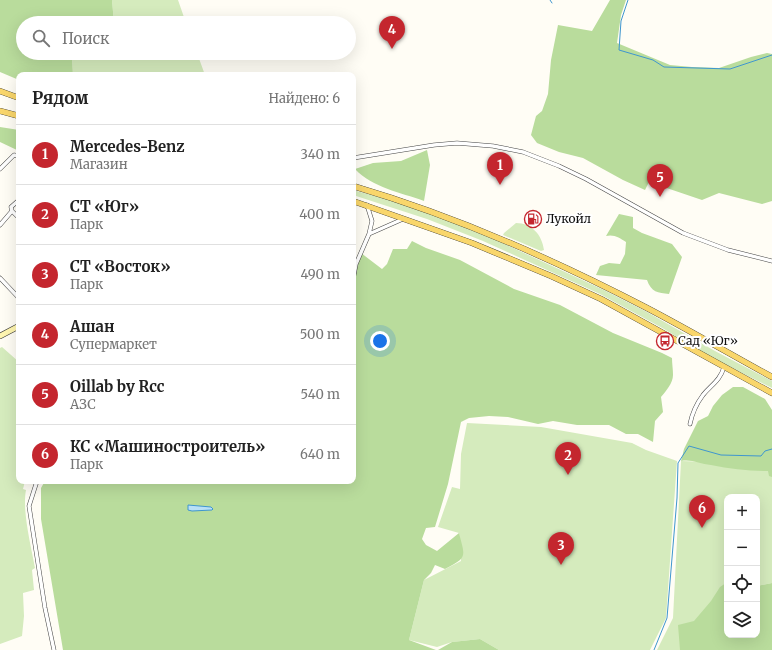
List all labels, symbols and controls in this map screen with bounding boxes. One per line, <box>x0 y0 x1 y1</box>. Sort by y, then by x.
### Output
search box <box>16 16 356 60</box>
pin: 4 <box>379 16 405 49</box>
icon: search <box>30 27 52 49</box>
text: Поиск <box>62 29 109 48</box>
text: Рядом <box>32 87 88 109</box>
text: Найдено: 6 <box>269 90 340 107</box>
text: Mercedes-Benz <box>70 137 185 156</box>
text: 1 <box>42 146 48 163</box>
text: 340 m <box>301 146 340 163</box>
pin: 1 <box>487 152 513 185</box>
text: Магазин <box>70 156 128 173</box>
pin: 5 <box>647 164 673 197</box>
text: СТ «Юг» <box>70 197 139 216</box>
text: 2 <box>41 206 49 223</box>
text: 400 m <box>299 206 340 223</box>
fuel station icon: Лукойл <box>523 209 543 229</box>
place label: Лукойл <box>546 211 591 226</box>
text: Парк <box>70 216 103 233</box>
text: СТ «Восток» <box>70 257 171 276</box>
text: 3 <box>41 266 49 283</box>
text: 490 m <box>301 266 340 283</box>
text: Парк <box>70 276 103 293</box>
text: Ашан <box>70 317 114 336</box>
text: 4 <box>41 326 49 343</box>
text: 500 m <box>300 326 340 343</box>
your location <box>370 331 390 351</box>
bus stop icon: Сад «Юг» <box>655 331 675 351</box>
place label: Сад «Юг» <box>678 333 738 348</box>
text: Супермаркет <box>70 336 157 353</box>
text: Oillab by Rcc <box>70 377 164 396</box>
text: 5 <box>41 386 49 403</box>
text: 540 m <box>300 386 340 403</box>
text: АЗС <box>70 396 96 413</box>
text: КС «Машиностроитель» <box>70 437 265 456</box>
pin: 2 <box>555 442 581 475</box>
text: 6 <box>41 446 49 463</box>
text: 640 m <box>300 446 340 463</box>
text: Парк <box>70 456 103 473</box>
map controls <box>724 494 760 638</box>
button: + <box>724 494 760 530</box>
pin: 6 <box>689 495 715 528</box>
button: − <box>724 530 760 566</box>
pin: 3 <box>548 532 574 565</box>
button: locate <box>724 566 760 602</box>
button: layers <box>724 602 760 638</box>

